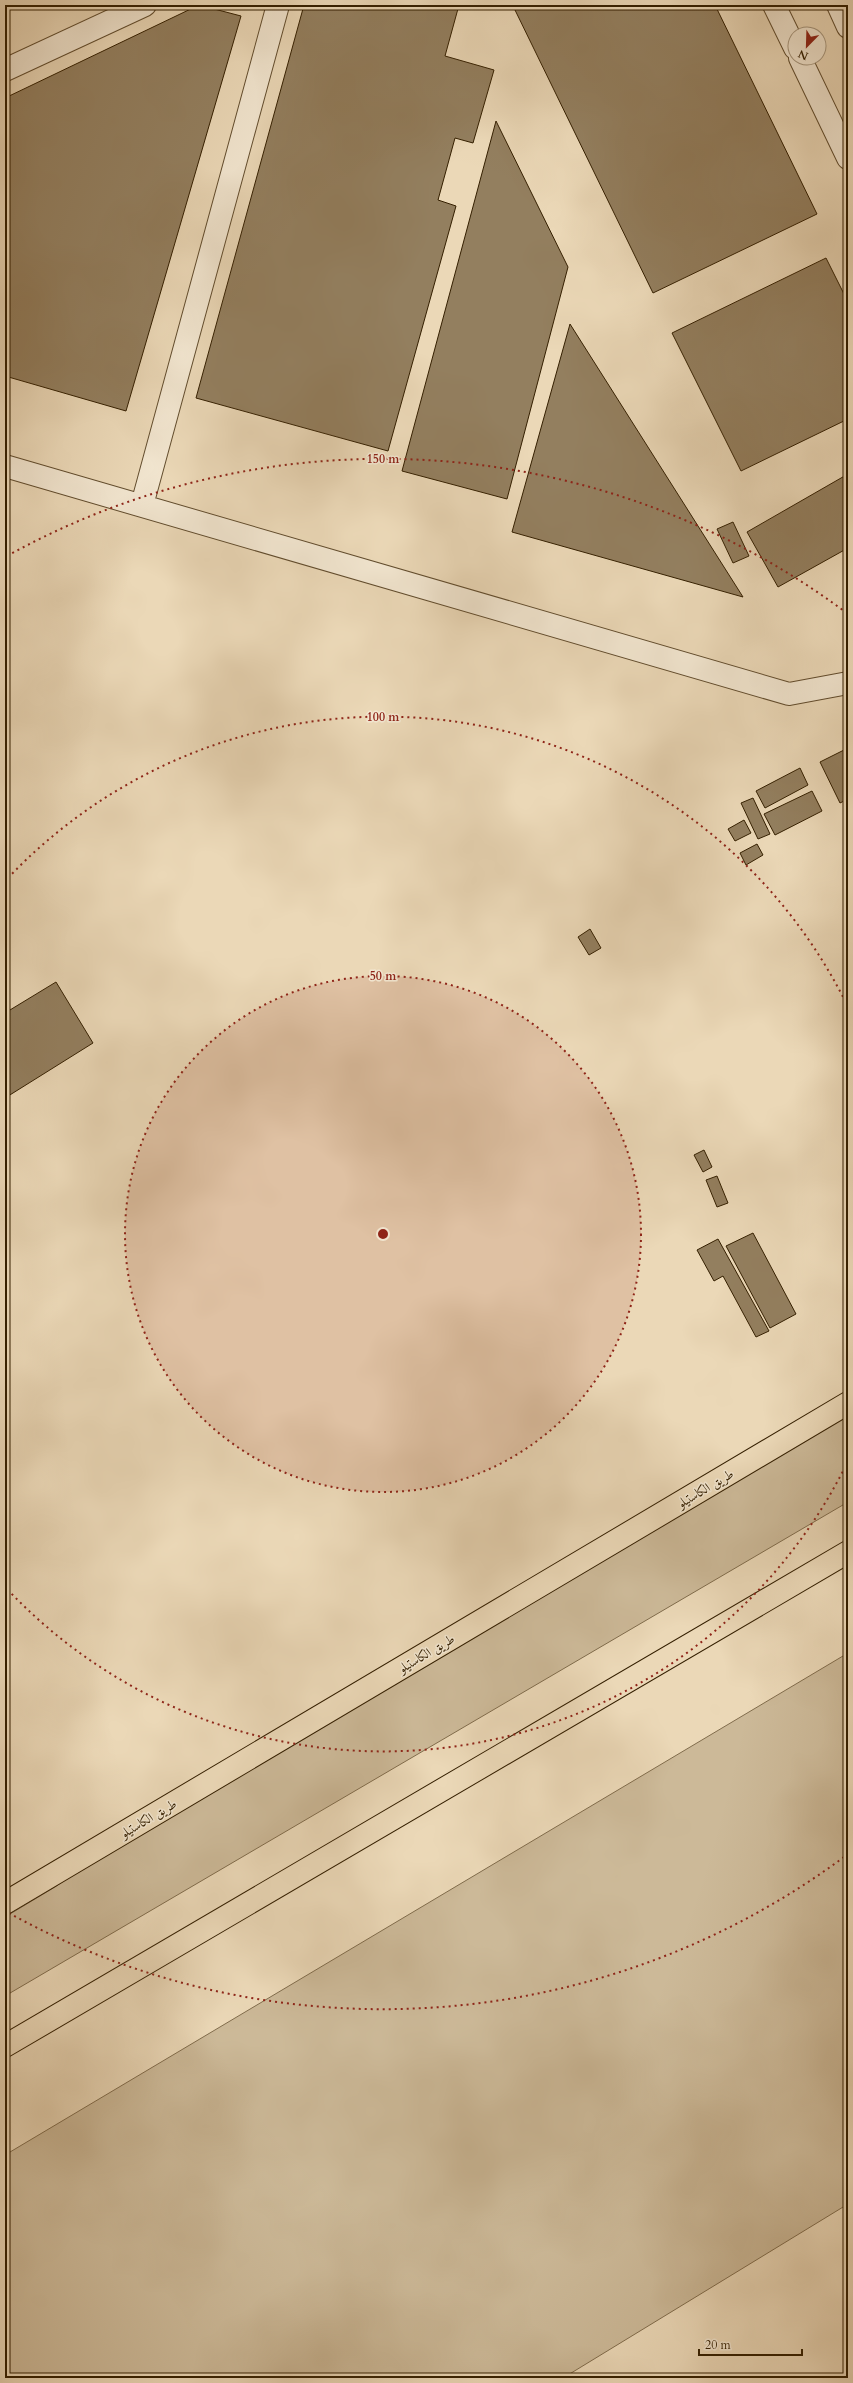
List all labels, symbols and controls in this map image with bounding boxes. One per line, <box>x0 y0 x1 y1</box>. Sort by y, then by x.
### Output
north arrow <box>787 26 827 66</box>
text: N <box>796 46 811 64</box>
text: 150 m <box>367 451 400 467</box>
text: 100 m <box>367 709 400 725</box>
text: 50 m <box>370 968 397 984</box>
centre of rings <box>376 1227 390 1241</box>
street label: طريق الكاستيلو <box>672 1465 737 1514</box>
street label: طريق الكاستيلو <box>393 1630 458 1679</box>
street label: طريق الكاستيلو <box>115 1795 180 1844</box>
scale bar <box>699 2331 802 2357</box>
text: 20 m <box>705 2337 732 2353</box>

